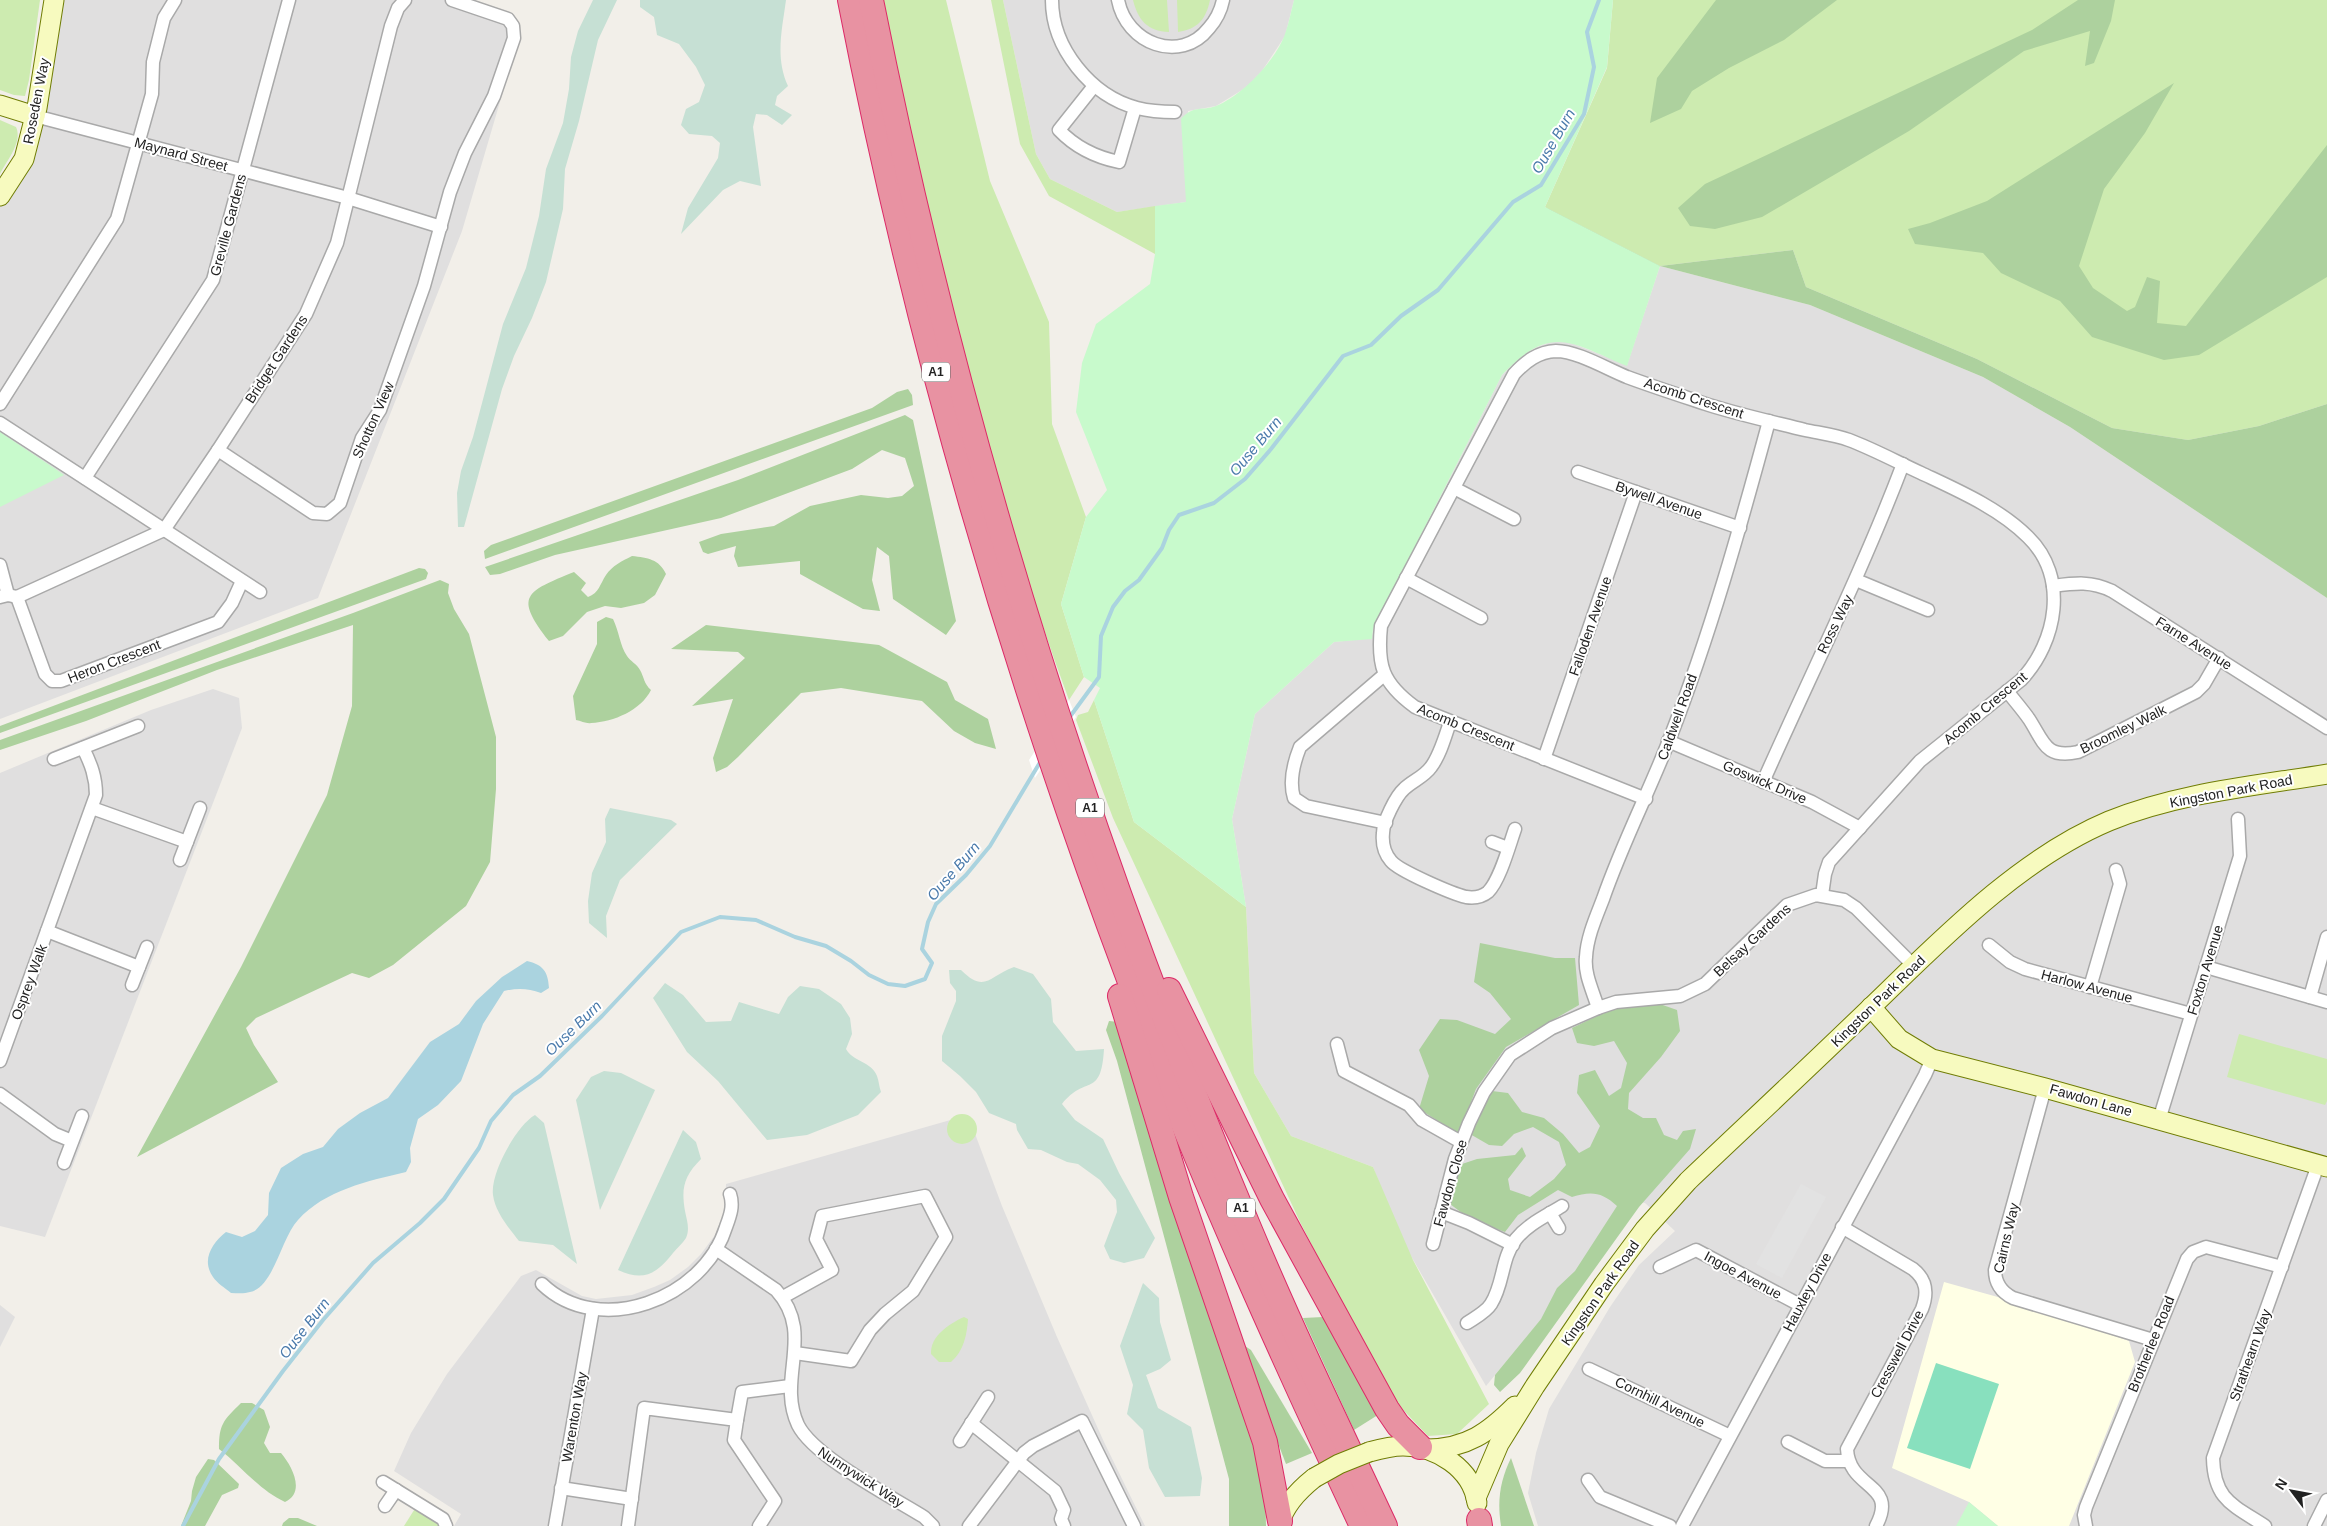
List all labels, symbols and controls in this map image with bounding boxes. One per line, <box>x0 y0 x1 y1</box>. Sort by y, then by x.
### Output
street label: Roseden Way <box>20 57 52 145</box>
water label: Ouse Burn <box>1528 106 1578 176</box>
street label: Maynard Street <box>133 134 229 174</box>
street label: Greville Gardens <box>207 172 249 278</box>
street label: Bridget Gardens <box>242 312 310 406</box>
road number: A1 <box>922 362 950 382</box>
street label: Acomb Crescent <box>1642 374 1746 422</box>
street label: Shotton View <box>349 378 397 461</box>
water label: Ouse Burn <box>1225 413 1285 479</box>
street label: Bywell Avenue <box>1613 478 1705 522</box>
street label: Falloden Avenue <box>1565 574 1615 678</box>
street label: Ross Way <box>1814 592 1856 656</box>
street label: Farne Avenue <box>2153 613 2235 673</box>
street label: Heron Crescent <box>65 636 163 686</box>
street label: Acomb Crescent <box>1940 669 2030 747</box>
street label: Caldwell Road <box>1654 672 1700 762</box>
street label: Acomb Crescent <box>1415 700 1517 754</box>
street label: Broomley Walk <box>2077 701 2169 757</box>
street label: Goswick Drive <box>1721 757 1809 807</box>
street label: Kingston Park Road <box>2168 771 2294 811</box>
road number: A1 <box>1076 798 1104 818</box>
water label: Ouse Burn <box>923 838 983 904</box>
street label: Belsay Gardens <box>1710 900 1794 980</box>
street label: Foxton Avenue <box>2184 923 2226 1017</box>
street label: Osprey Walk <box>8 941 50 1022</box>
street label: Kingston Park Road <box>1828 952 1928 1050</box>
street label: Harlow Avenue <box>2040 966 2135 1006</box>
water label: Ouse Burn <box>541 997 605 1059</box>
street label: Fawdon Lane <box>2048 1081 2134 1119</box>
street label: Fawdon Close <box>1430 1138 1470 1228</box>
road number: A1 <box>1227 1198 1255 1218</box>
street label: Cairns Way <box>1990 1201 2022 1275</box>
street label: Kingston Park Road <box>1558 1237 1642 1349</box>
street label: Ingoe Avenue <box>1702 1248 1785 1302</box>
street label: Hauxley Drive <box>1779 1250 1835 1334</box>
street label: Brotherlee Road <box>2124 1294 2178 1394</box>
water label: Ouse Burn <box>275 1295 333 1361</box>
street label: Cresswell Drive <box>1867 1307 1927 1401</box>
street label: Strathearn Way <box>2226 1307 2274 1403</box>
street label: Warenton Way <box>558 1371 590 1463</box>
street label: Cornhill Avenue <box>1613 1373 1708 1431</box>
street label: Nunnywick Way <box>815 1443 907 1511</box>
north arrow <box>2267 1466 2317 1516</box>
text: N <box>2272 1476 2290 1493</box>

